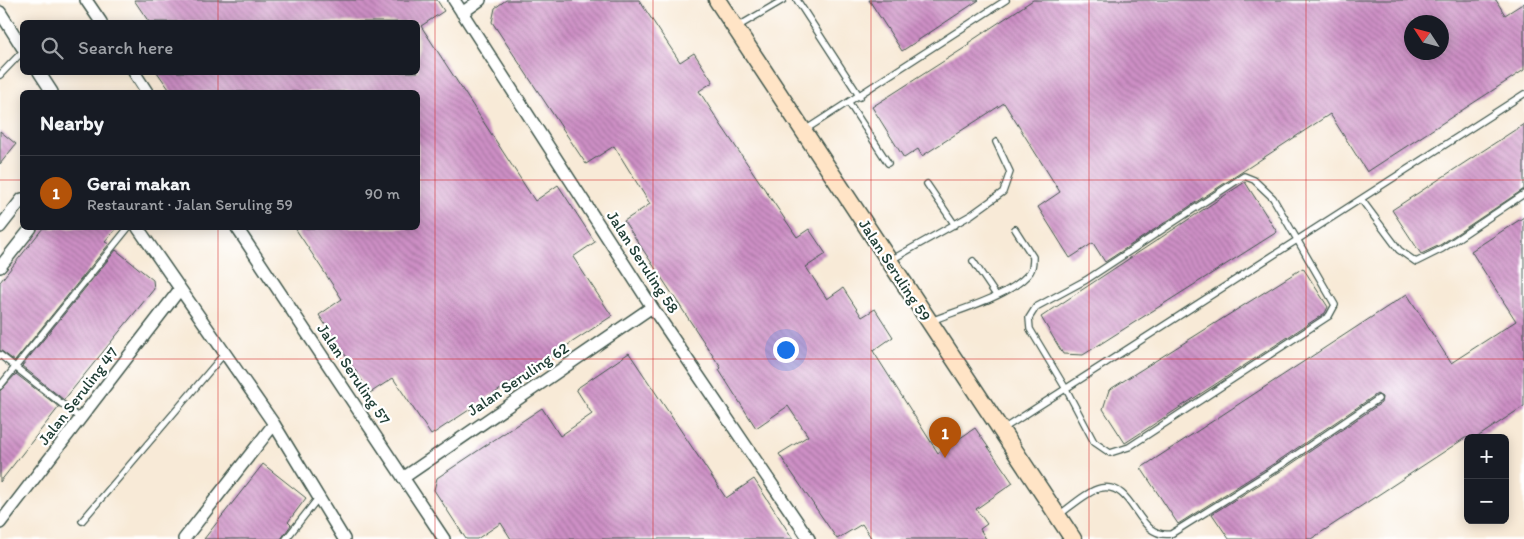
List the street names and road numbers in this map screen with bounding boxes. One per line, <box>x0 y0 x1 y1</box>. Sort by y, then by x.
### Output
street label: Jalan Seruling 58 <box>603 207 683 317</box>
street label: Jalan Seruling 59 <box>855 215 935 325</box>
street label: Jalan Seruling 57 <box>313 320 395 428</box>
street label: Jalan Seruling 62 <box>464 338 573 420</box>
street label: Jalan Seruling 47 <box>34 343 122 449</box>

